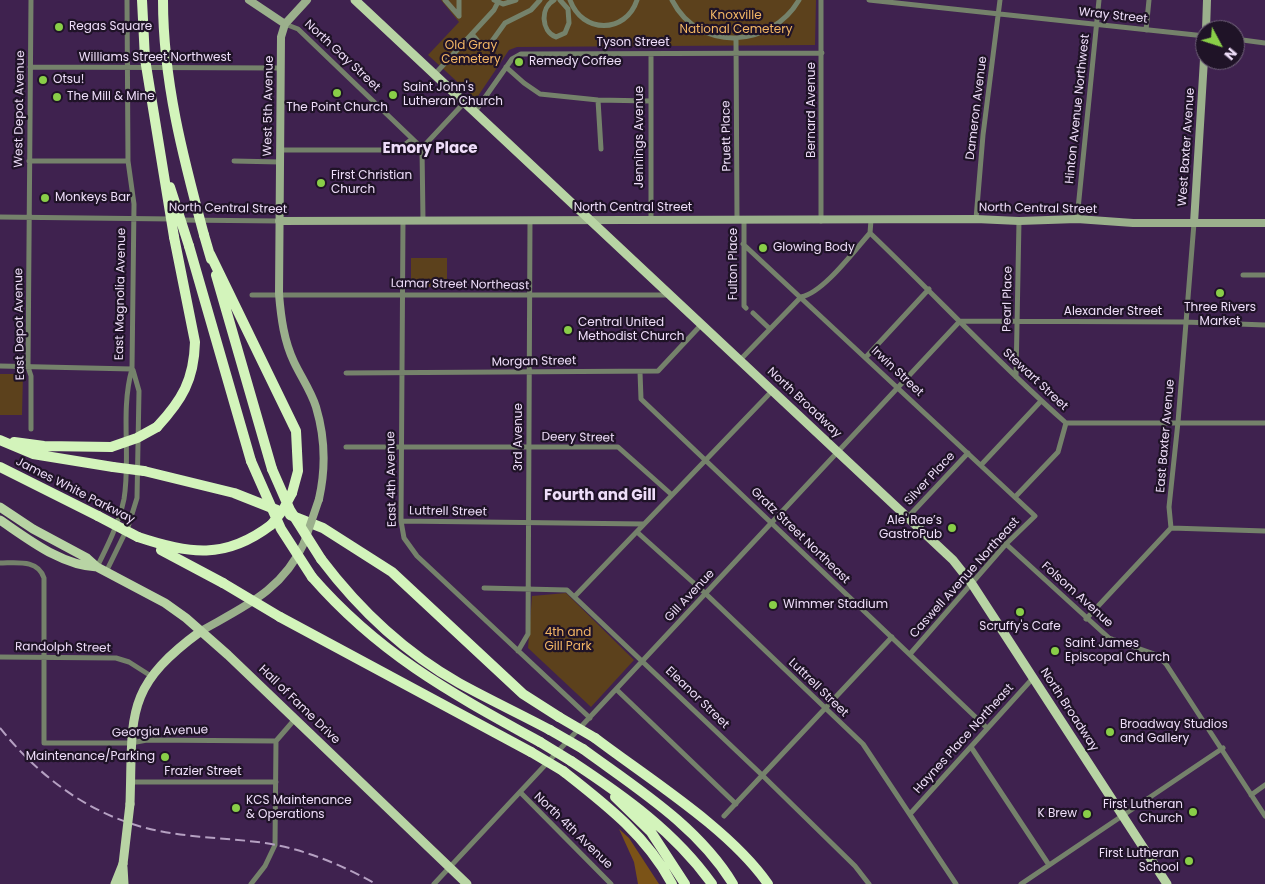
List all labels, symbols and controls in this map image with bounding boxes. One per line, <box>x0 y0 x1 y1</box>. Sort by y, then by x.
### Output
street label: Wray Street <box>1078 5 1148 27</box>
park label: Knoxville National Cemetery <box>679 9 793 37</box>
street label: North Gay Street <box>301 17 383 95</box>
place label: Regas Square <box>69 20 152 34</box>
north arrow <box>1195 20 1245 70</box>
marker: Regas Square <box>53 21 65 33</box>
street label: Hinton Avenue Northwest <box>1063 33 1093 185</box>
street label: Tyson Street <box>596 36 670 50</box>
park label: Old Gray Cemetery <box>441 39 501 67</box>
text: N <box>1220 44 1242 64</box>
street label: West Depot Avenue <box>12 50 28 168</box>
street label: Williams Street Northwest <box>79 51 231 65</box>
street label: West 5th Avenue <box>261 55 277 157</box>
place label: Remedy Coffee <box>529 55 621 69</box>
street label: Dameron Avenue <box>963 55 991 161</box>
marker: Remedy Coffee <box>513 56 525 68</box>
street label: Bernard Avenue <box>805 62 819 158</box>
place label: Otsu! <box>53 73 84 87</box>
marker: Otsu! <box>37 74 49 86</box>
place label: Saint John's Lutheran Church <box>403 81 503 109</box>
street label: Jennings Avenue <box>633 86 647 188</box>
marker: The Point Church <box>331 87 343 99</box>
street label: West Baxter Avenue <box>1176 87 1198 207</box>
marker: Saint John's Lutheran Church <box>387 89 399 101</box>
place label: The Mill & Mine <box>67 90 155 104</box>
marker: The Mill & Mine <box>51 91 63 103</box>
street label: Pruett Place <box>719 100 735 172</box>
place label: The Point Church <box>286 101 388 115</box>
district label: Emory Place <box>383 140 477 158</box>
place label: First Christian Church <box>331 169 412 197</box>
marker: First Christian Church <box>315 177 327 189</box>
place label: Monkeys Bar <box>55 191 130 205</box>
marker: Monkeys Bar <box>39 192 51 204</box>
street label: North Central Street <box>169 201 287 217</box>
street label: North Central Street <box>574 201 692 215</box>
street label: North Central Street <box>979 201 1097 217</box>
street label: East Magnolia Avenue <box>113 228 129 360</box>
street label: Fulton Place <box>727 228 741 300</box>
place label: Glowing Body <box>773 241 855 255</box>
marker: Glowing Body <box>757 242 769 254</box>
street label: Pearl Place <box>1000 266 1016 332</box>
street label: East Depot Avenue <box>12 268 28 380</box>
street label: Lamar Street Northeast <box>391 277 529 293</box>
marker: Three Rivers Market <box>1214 287 1226 299</box>
place label: Three Rivers Market <box>1184 301 1256 329</box>
street label: Alexander Street <box>1064 305 1162 319</box>
place label: Central United Methodist Church <box>578 316 684 344</box>
marker: Central United Methodist Church <box>562 324 574 336</box>
street label: Irwin Street <box>868 344 926 400</box>
street label: Stewart Street <box>999 346 1071 414</box>
street label: Morgan Street <box>492 354 576 370</box>
street label: North Broadway <box>764 365 844 441</box>
street label: East Baxter Avenue <box>1154 379 1178 493</box>
street label: 3rd Avenue <box>512 403 526 471</box>
street label: Deery Street <box>541 430 615 446</box>
street label: East 4th Avenue <box>384 431 400 527</box>
street label: Silver Place <box>902 449 958 509</box>
street label: James White Parkway <box>13 455 137 527</box>
street label: Gratz Street Northeast <box>747 485 853 587</box>
district label: Fourth and Gill <box>544 487 656 505</box>
street label: Luttrell Street <box>409 504 487 520</box>
place label: Ale' Rae’s GastroPub <box>879 514 942 542</box>
street label: Caswell Avenue Northeast <box>907 515 1023 641</box>
marker: Ale' Rae’s GastroPub <box>946 522 958 534</box>
street label: Folsom Avenue <box>1038 559 1116 631</box>
street label: Gill Avenue <box>662 567 718 625</box>
place label: Wimmer Stadium <box>783 598 888 612</box>
marker: Wimmer Stadium <box>767 599 779 611</box>
marker: Scruffy's Cafe <box>1014 606 1026 618</box>
place label: Scruffy's Cafe <box>979 620 1061 634</box>
park label: 4th and Gill Park <box>544 626 592 654</box>
place label: Saint James Episcopal Church <box>1065 637 1170 665</box>
street label: Randolph Street <box>15 640 111 656</box>
marker: Saint James Episcopal Church <box>1049 645 1061 657</box>
street label: Luttrell Street <box>785 656 851 720</box>
street label: Hall of Fame Drive <box>255 662 343 748</box>
street label: Eleanor Street <box>662 664 732 732</box>
street label: North Broadway <box>1037 666 1101 754</box>
street label: Haynes Place Northeast <box>911 681 1017 797</box>
place label: Broadway Studios and Gallery <box>1120 718 1228 746</box>
street label: Georgia Avenue <box>112 723 208 741</box>
marker: Broadway Studios and Gallery <box>1104 726 1116 738</box>
place label: Maintenance/Parking <box>26 750 155 764</box>
marker: Maintenance/Parking <box>159 751 171 763</box>
street label: Frazier Street <box>164 765 242 779</box>
street label: North 4th Avenue <box>531 790 615 872</box>
place label: KCS Maintenance & Operations <box>246 794 352 822</box>
place label: First Lutheran Church <box>1103 798 1183 826</box>
marker: KCS Maintenance & Operations <box>230 802 242 814</box>
marker: First Lutheran Church <box>1187 806 1199 818</box>
place label: K Brew <box>1037 807 1077 821</box>
marker: K Brew <box>1081 808 1093 820</box>
place label: First Lutheran School <box>1099 847 1179 875</box>
marker: First Lutheran School <box>1183 855 1195 867</box>

